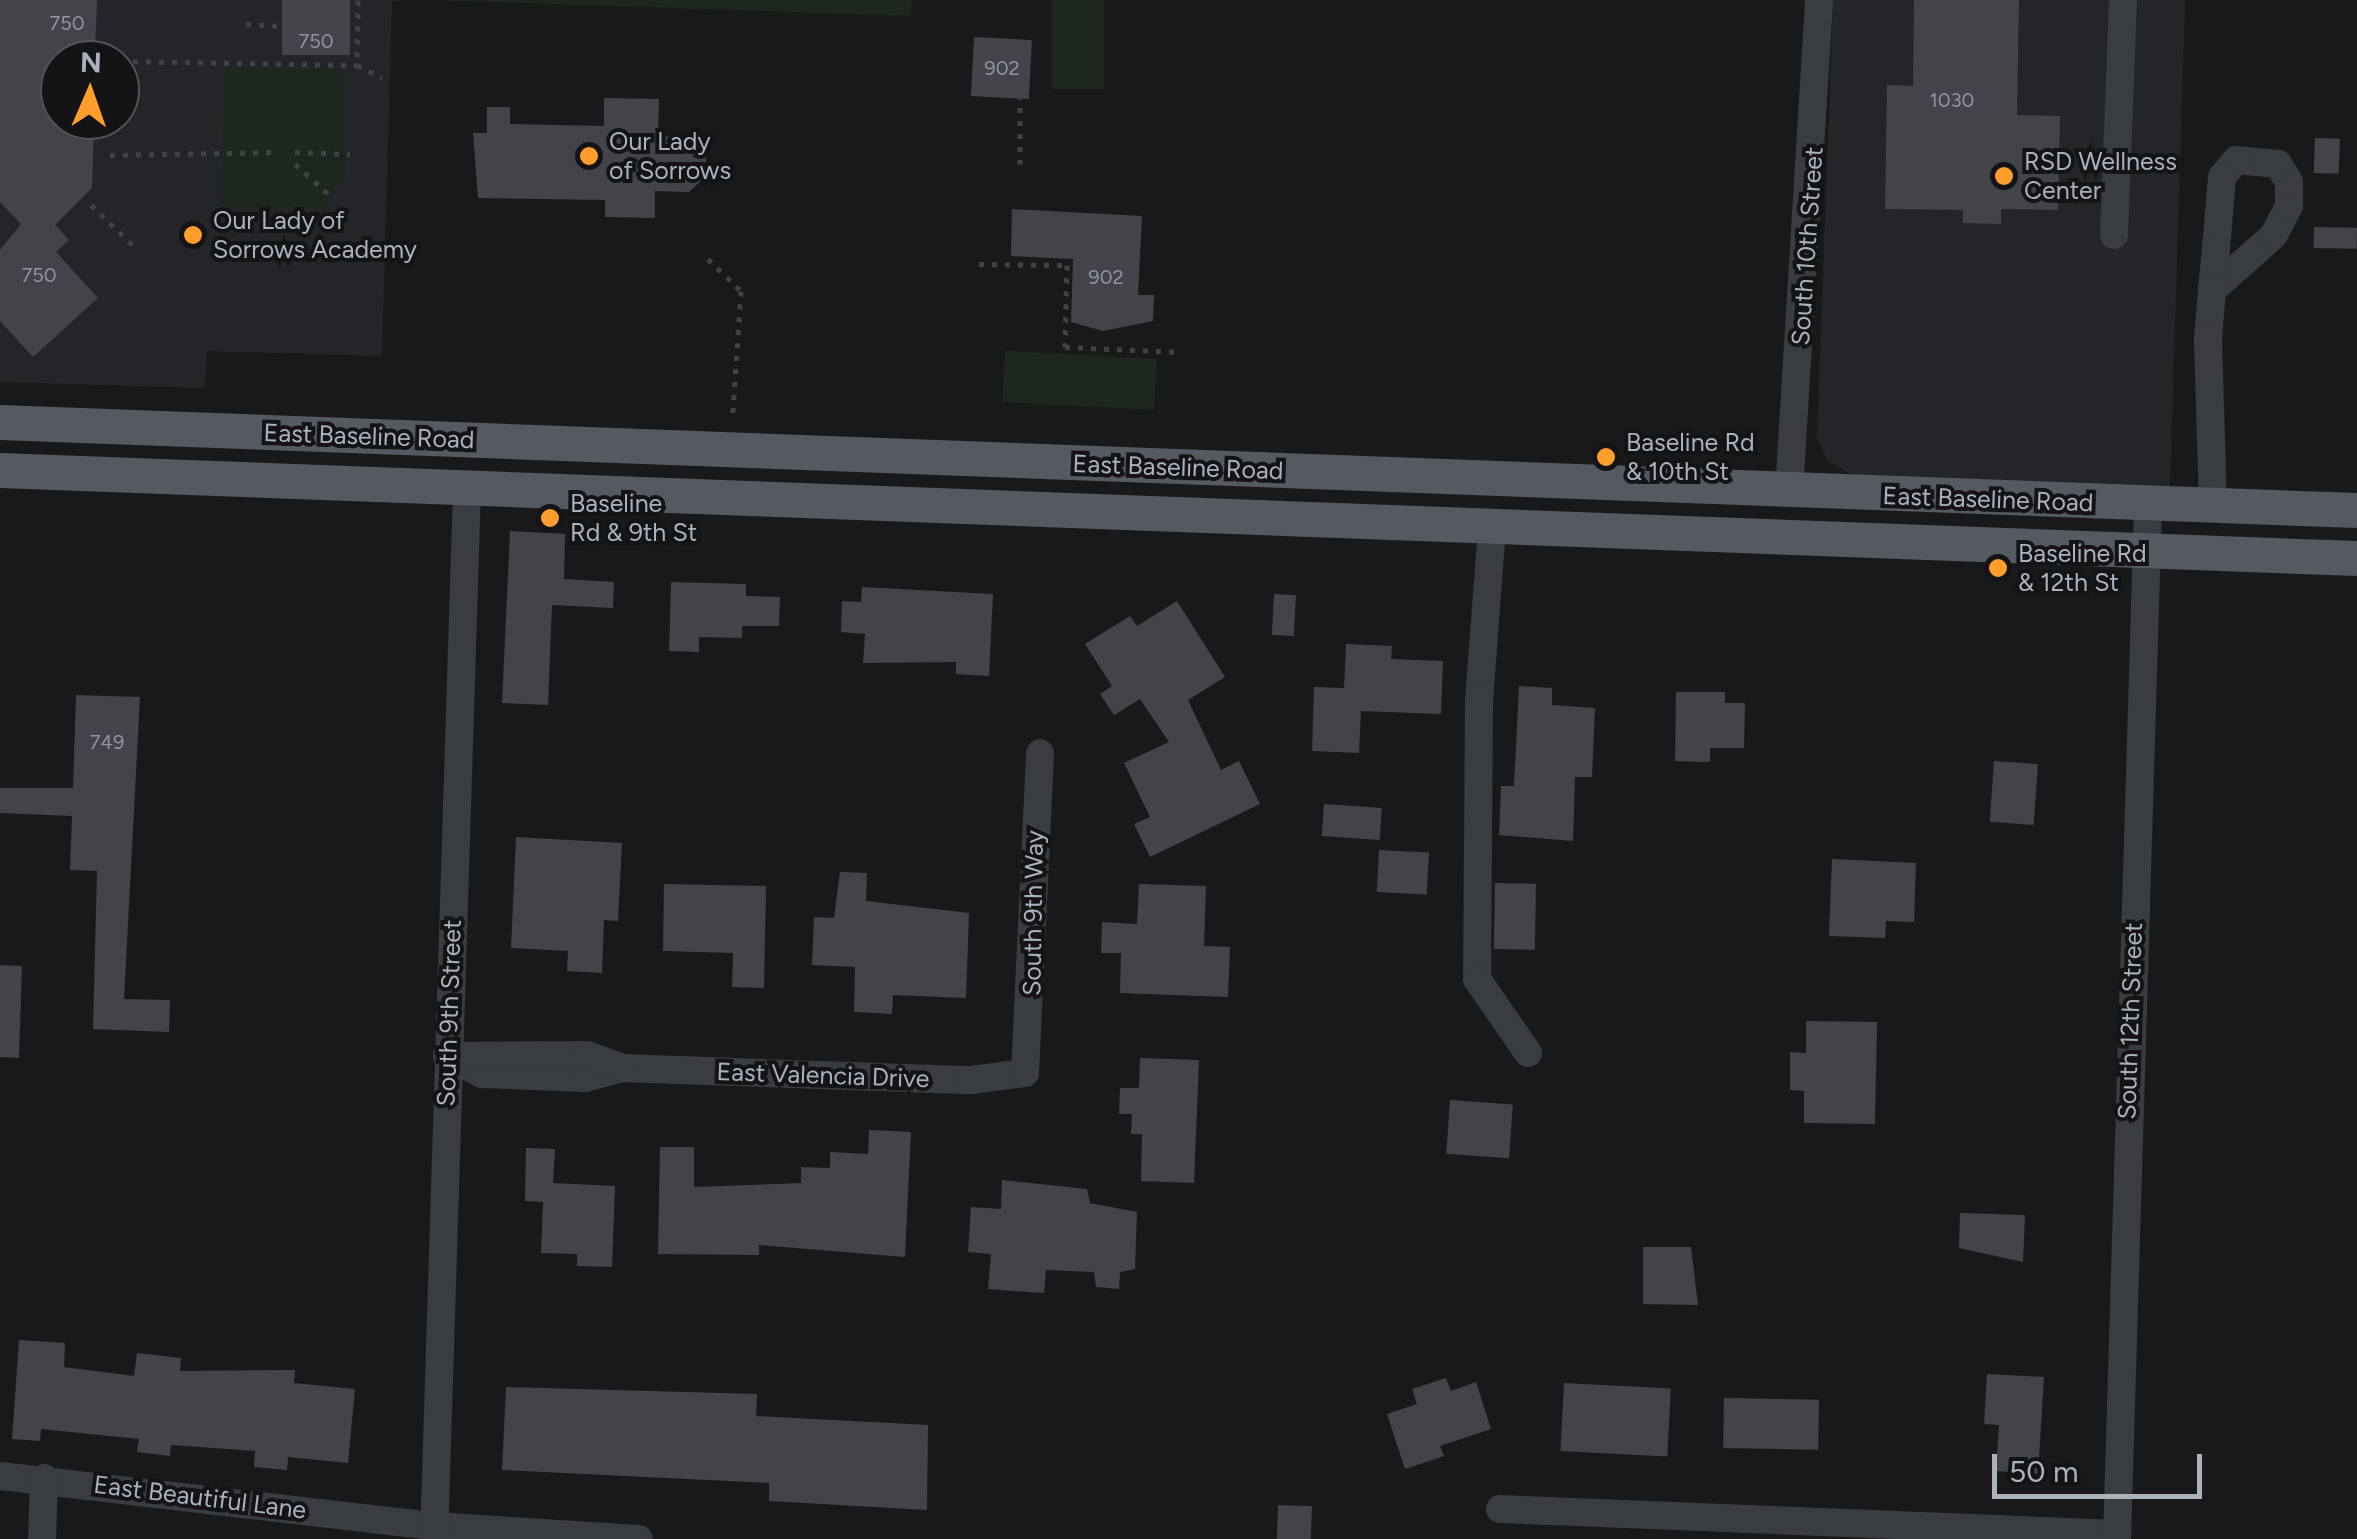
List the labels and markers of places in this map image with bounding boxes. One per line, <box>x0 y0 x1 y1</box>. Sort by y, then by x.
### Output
place label: Our Lady of Sorrows <box>609 127 731 186</box>
marker: Our Lady of Sorrows <box>578 145 600 167</box>
place label: RSD Wellness Center <box>2024 147 2177 206</box>
marker: RSD Wellness Center <box>1993 165 2015 187</box>
place label: Our Lady of Sorrows Academy <box>213 206 417 265</box>
marker: Our Lady of Sorrows Academy <box>182 224 204 246</box>
place label: Baseline Rd & 10th St <box>1626 428 1755 487</box>
marker: Baseline Rd & 10th St <box>1595 446 1617 468</box>
place label: Baseline Rd & 9th St <box>570 489 697 548</box>
marker: Baseline Rd & 9th St <box>539 507 561 529</box>
place label: Baseline Rd & 12th St <box>2018 539 2147 598</box>
marker: Baseline Rd & 12th St <box>1987 557 2009 579</box>

